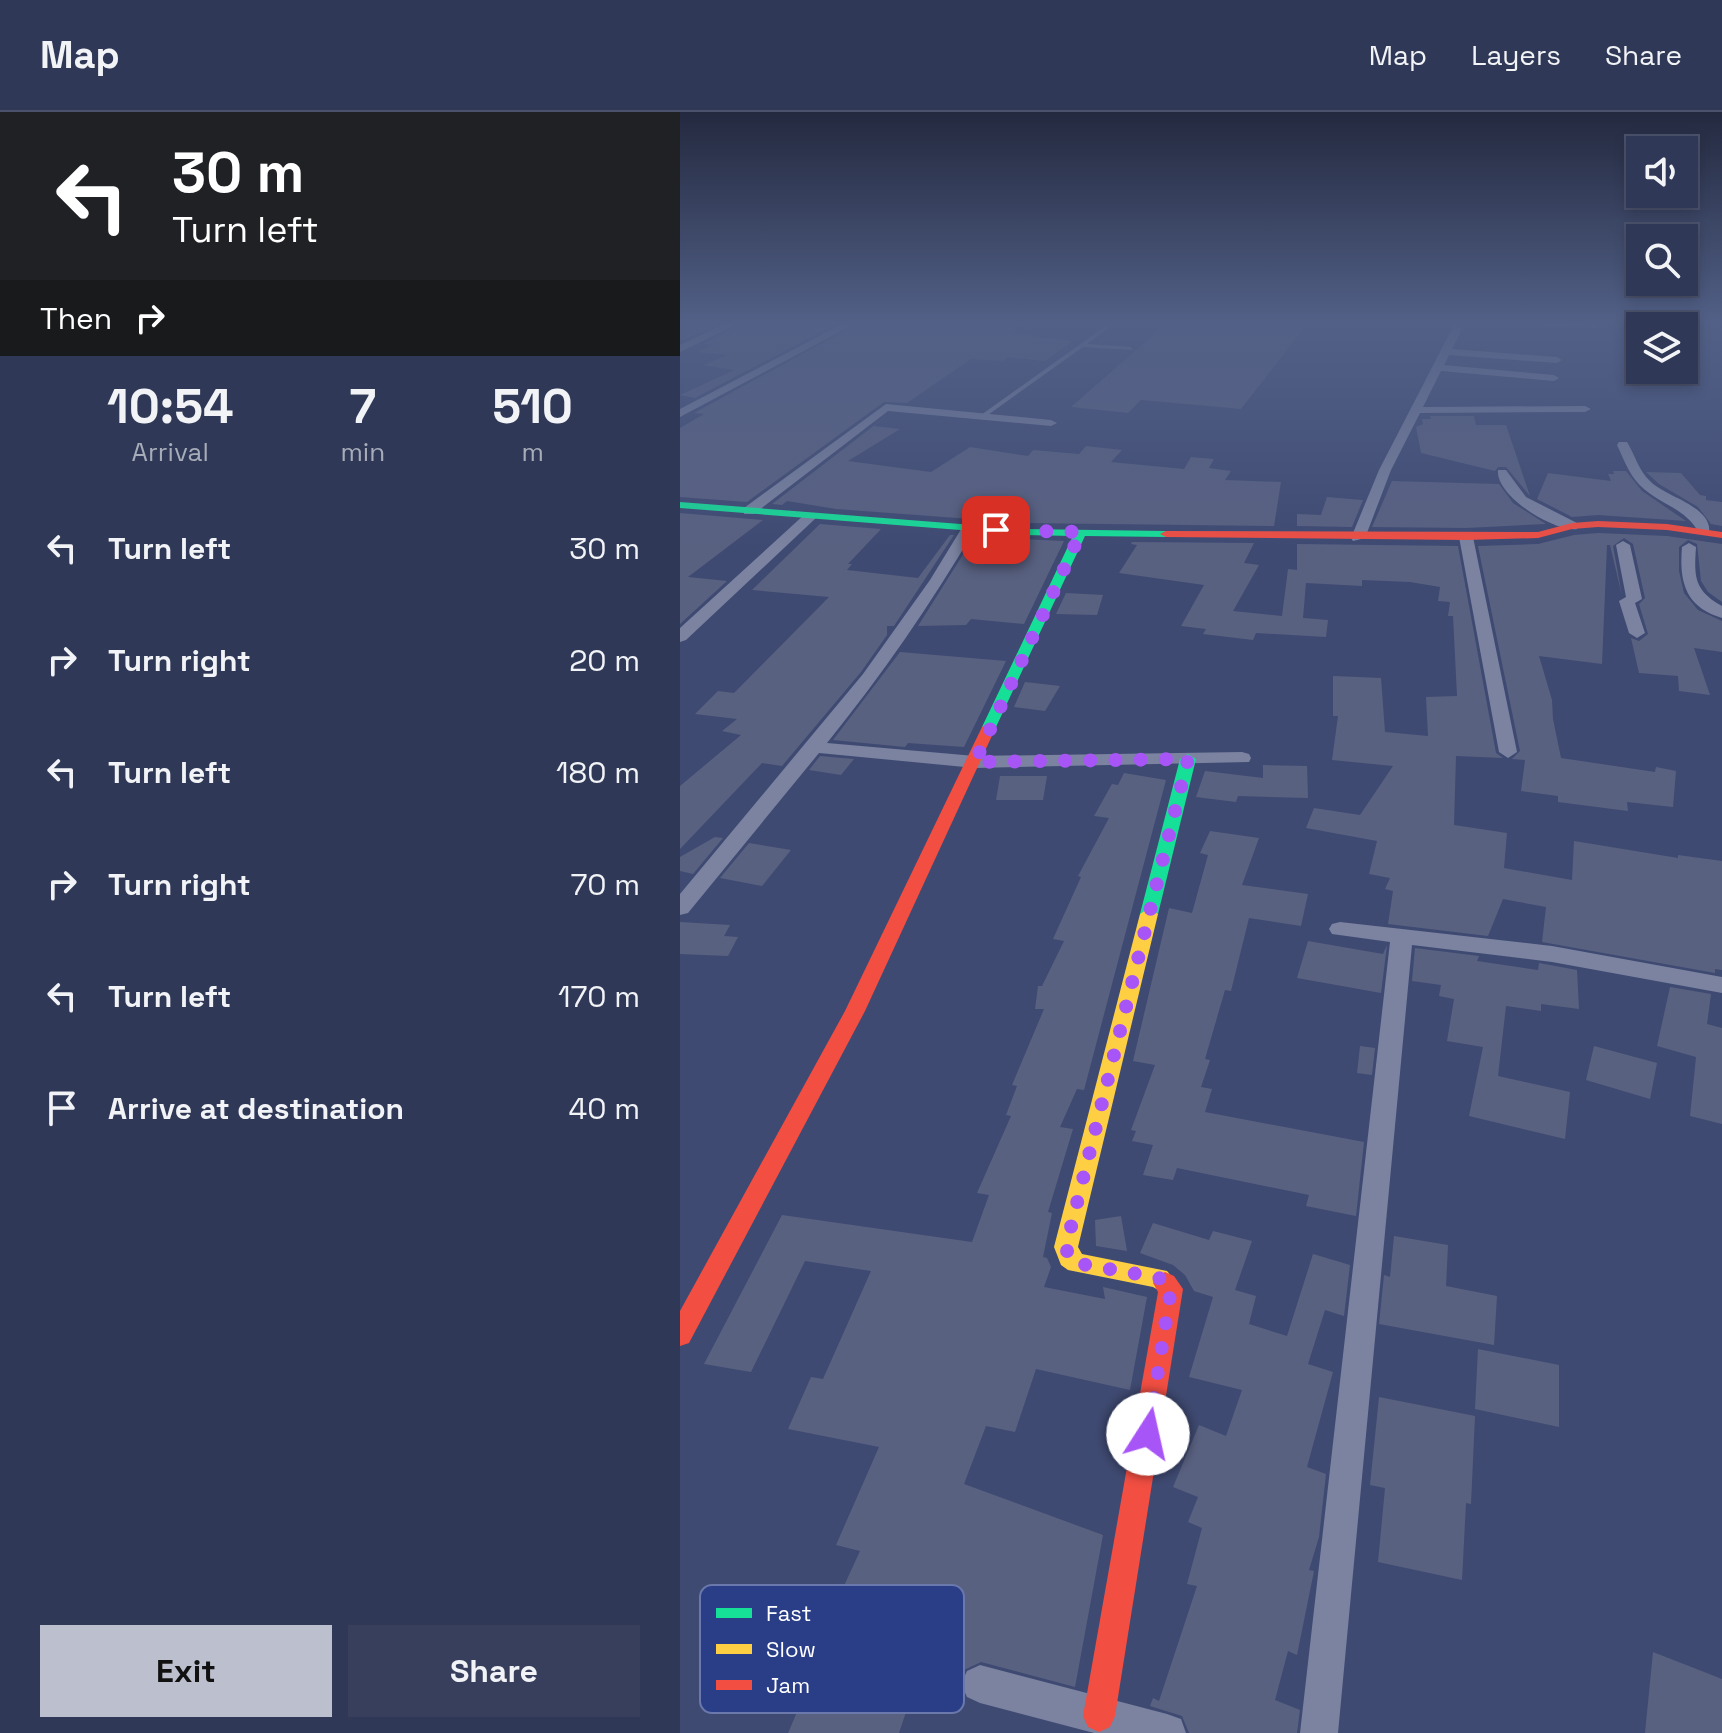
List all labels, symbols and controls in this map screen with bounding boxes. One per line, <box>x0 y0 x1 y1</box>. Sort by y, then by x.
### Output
text: Map <box>40 31 120 79</box>
text: Map <box>1369 37 1427 73</box>
text: Layers <box>1471 37 1561 73</box>
text: Share <box>1605 37 1682 73</box>
map controls <box>1626 136 1698 384</box>
button: sound <box>1626 136 1698 208</box>
text: 30 m <box>172 137 304 208</box>
icon: left <box>40 144 144 248</box>
text: Turn left <box>172 207 319 253</box>
button: search <box>1626 224 1698 296</box>
icon: right <box>128 296 172 340</box>
text: Then <box>40 299 112 338</box>
button: layers <box>1626 312 1698 384</box>
text: 10:54 <box>107 376 233 437</box>
text: 7 <box>350 376 376 437</box>
text: 510 <box>492 376 573 437</box>
text: Arrival <box>132 435 209 469</box>
text: min <box>341 435 385 469</box>
text: m <box>521 435 544 469</box>
pin <box>962 496 1030 564</box>
icon: arrive <box>974 508 1018 552</box>
icon: left <box>40 526 84 570</box>
text: Turn left <box>108 529 231 568</box>
text: 30 m <box>569 529 640 568</box>
icon: right <box>40 638 84 682</box>
text: Turn right <box>108 641 251 680</box>
text: 20 m <box>569 641 640 680</box>
icon: left <box>40 750 84 794</box>
text: Turn left <box>108 753 231 792</box>
text: 180 m <box>556 753 640 792</box>
icon: right <box>40 862 84 906</box>
text: Turn right <box>108 865 251 904</box>
text: 70 m <box>571 865 640 904</box>
icon: left <box>40 974 84 1018</box>
text: Turn left <box>108 977 231 1016</box>
text: 170 m <box>558 977 640 1016</box>
icon: arrive <box>40 1086 84 1130</box>
text: Arrive at destination <box>108 1089 404 1128</box>
text: 40 m <box>569 1089 640 1128</box>
position arrow <box>1106 1392 1190 1476</box>
legend <box>700 1585 964 1713</box>
text: Fast <box>766 1599 812 1627</box>
button: Exit <box>40 1625 332 1717</box>
button: Share <box>348 1625 640 1717</box>
text: Slow <box>766 1635 816 1663</box>
text: Jam <box>766 1671 810 1699</box>

